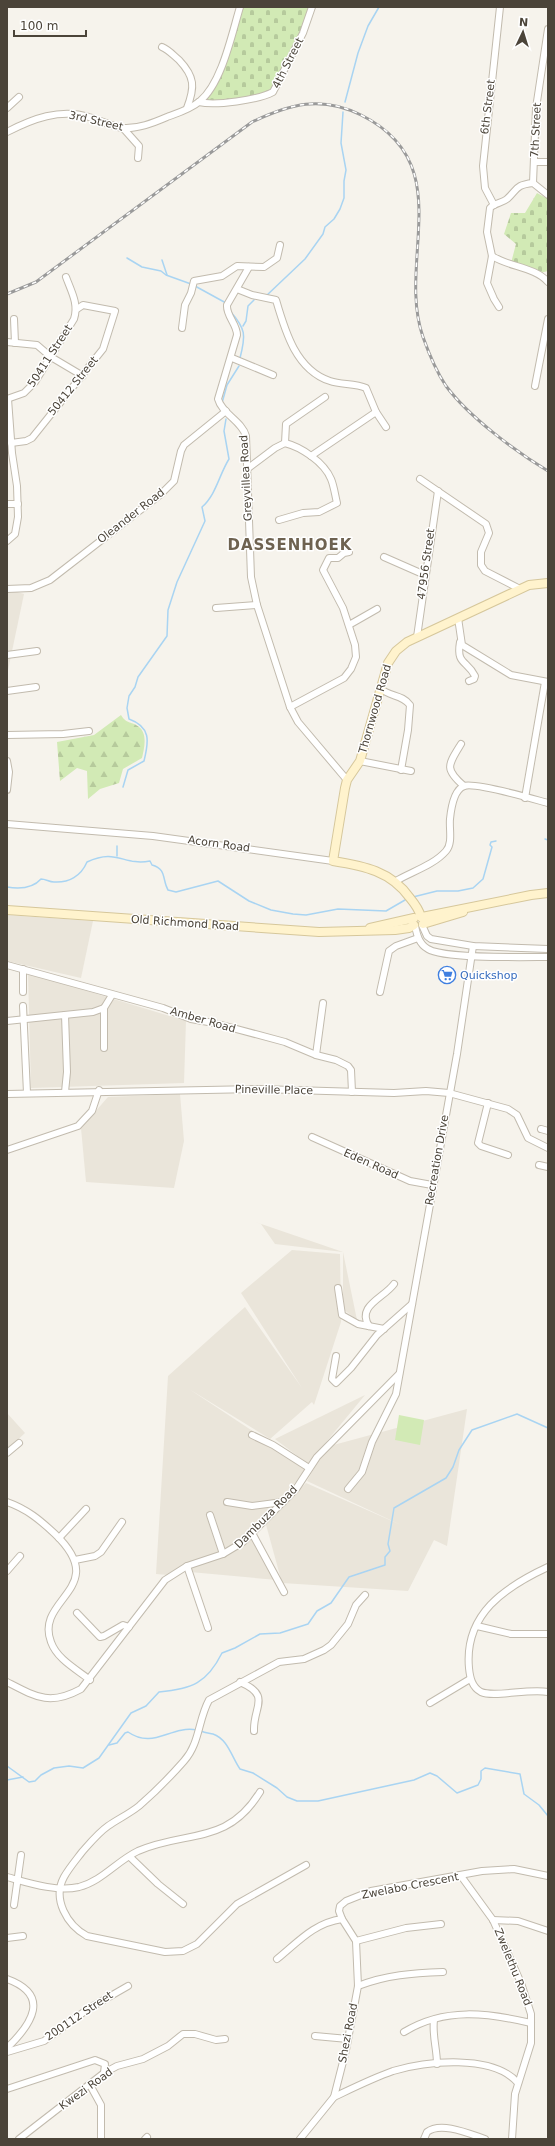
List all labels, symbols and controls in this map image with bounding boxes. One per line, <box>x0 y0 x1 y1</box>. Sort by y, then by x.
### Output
scale bar <box>14 12 86 38</box>
north arrow <box>503 12 543 52</box>
text: N <box>519 16 529 29</box>
text: 100 m <box>20 19 58 33</box>
street label: 4th Street <box>270 35 307 91</box>
street label: 6th Street <box>478 78 498 135</box>
street label: 7th Street <box>528 101 544 158</box>
street label: 3rd Street <box>68 108 125 134</box>
street label: 50411 Street <box>25 322 75 390</box>
street label: 50412 Street <box>45 353 101 418</box>
street label: Greyvillea Road <box>237 435 255 521</box>
street label: Oleander Road <box>95 486 167 546</box>
street label: 47956 Street <box>415 527 438 601</box>
district label: DASSENHOEK <box>228 536 353 554</box>
street label: Thornwood Road <box>356 663 394 756</box>
street label: Acorn Road <box>187 833 251 855</box>
street label: Old Richmond Road <box>130 913 240 933</box>
supermarket icon: Quickshop <box>437 965 457 985</box>
place label: Quickshop <box>460 969 518 982</box>
street label: Amber Road <box>169 1004 237 1036</box>
street label: Pineville Place <box>235 1083 314 1097</box>
street label: Recreation Drive <box>423 1114 451 1206</box>
street label: Eden Road <box>342 1146 400 1182</box>
street label: Dambuza Road <box>232 1483 300 1551</box>
street label: Zwelabo Crescent <box>360 1870 460 1902</box>
street label: Zwelethu Road <box>492 1926 534 2008</box>
street label: 200112 Street <box>43 1988 116 2043</box>
street label: Shezi Road <box>336 2002 360 2064</box>
street label: Kwezi Road <box>57 2065 115 2113</box>

